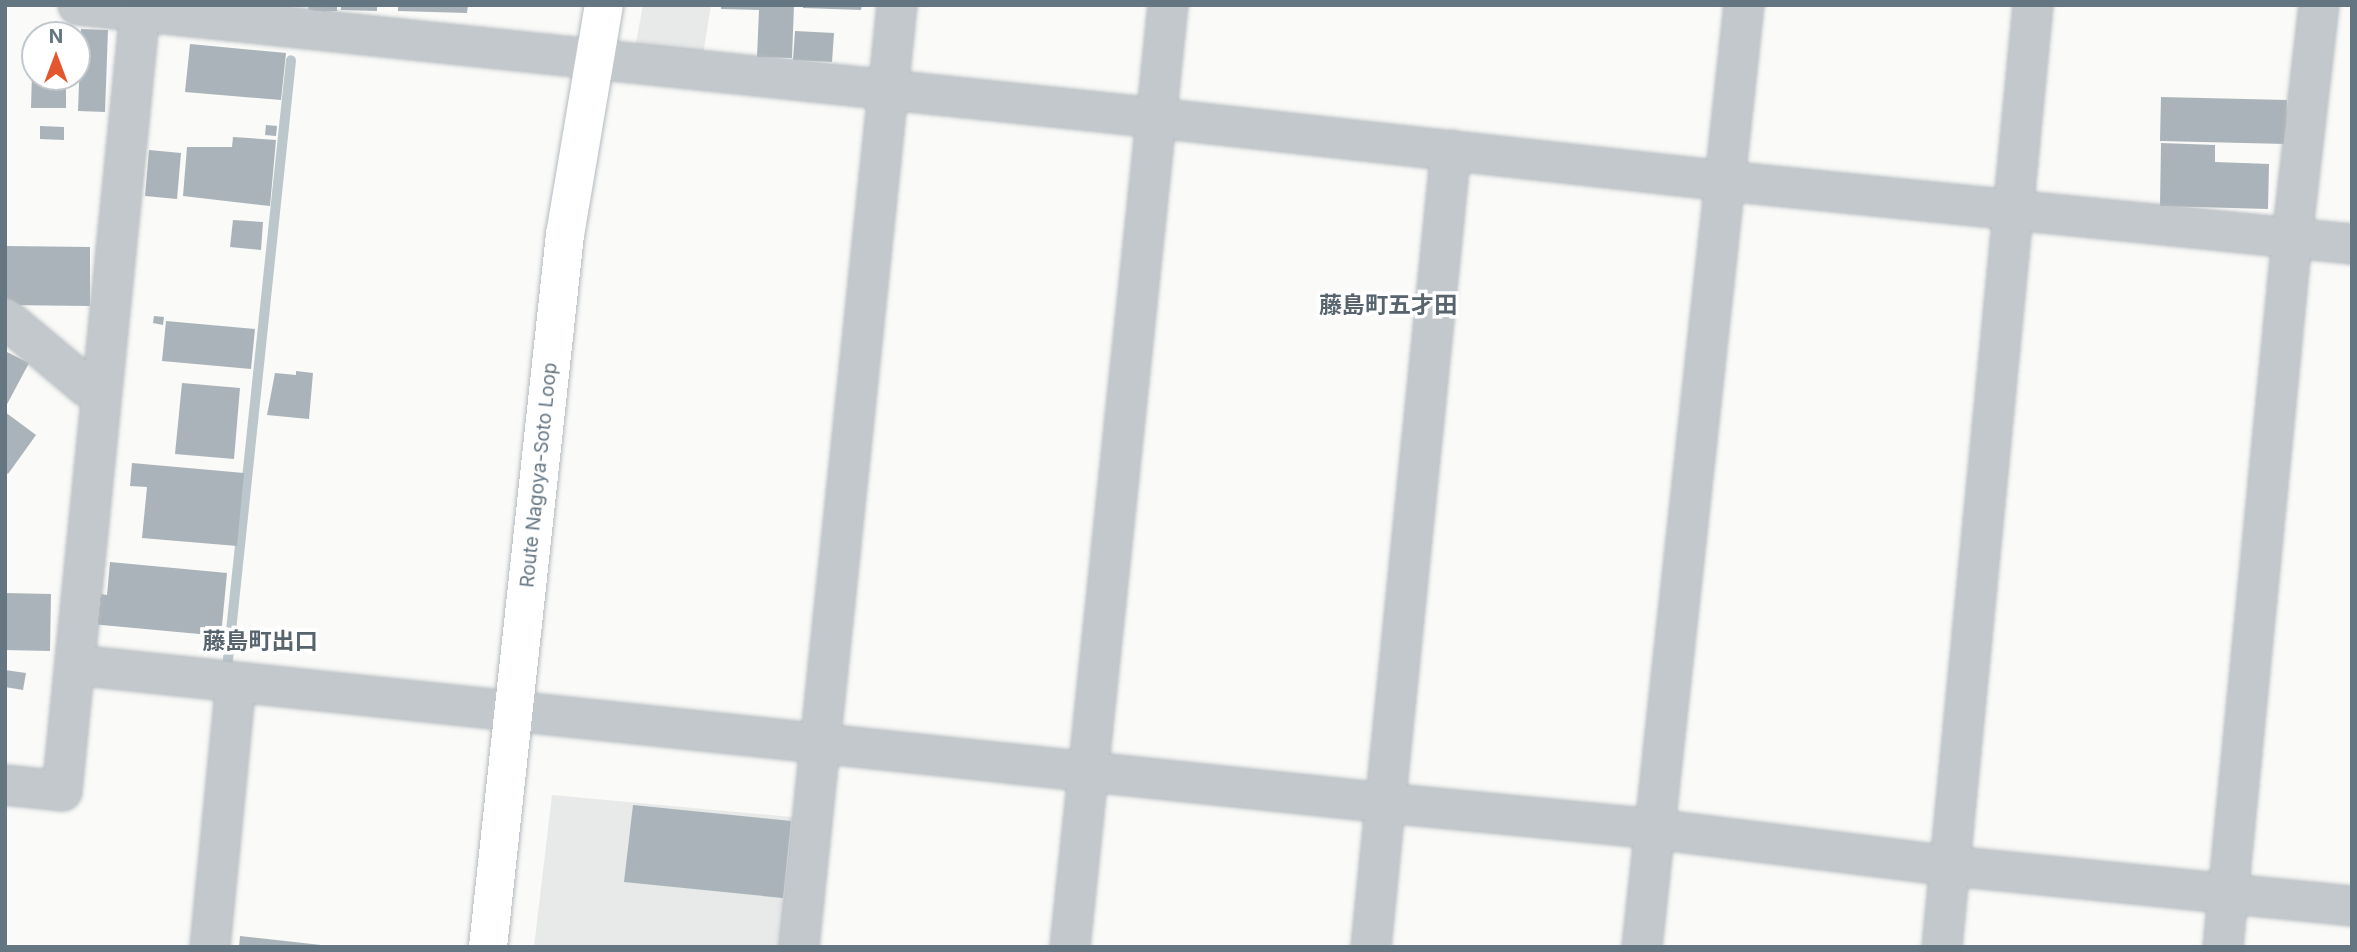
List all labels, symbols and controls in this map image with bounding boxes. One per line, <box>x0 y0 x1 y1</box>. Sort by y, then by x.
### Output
north arrow <box>21 21 91 91</box>
text: N <box>49 25 63 48</box>
district label: 藤島町五才田 <box>1319 291 1457 319</box>
street label: Route Nagoya-Soto Loop <box>516 361 562 589</box>
district label: 藤島町出口 <box>203 627 317 655</box>

